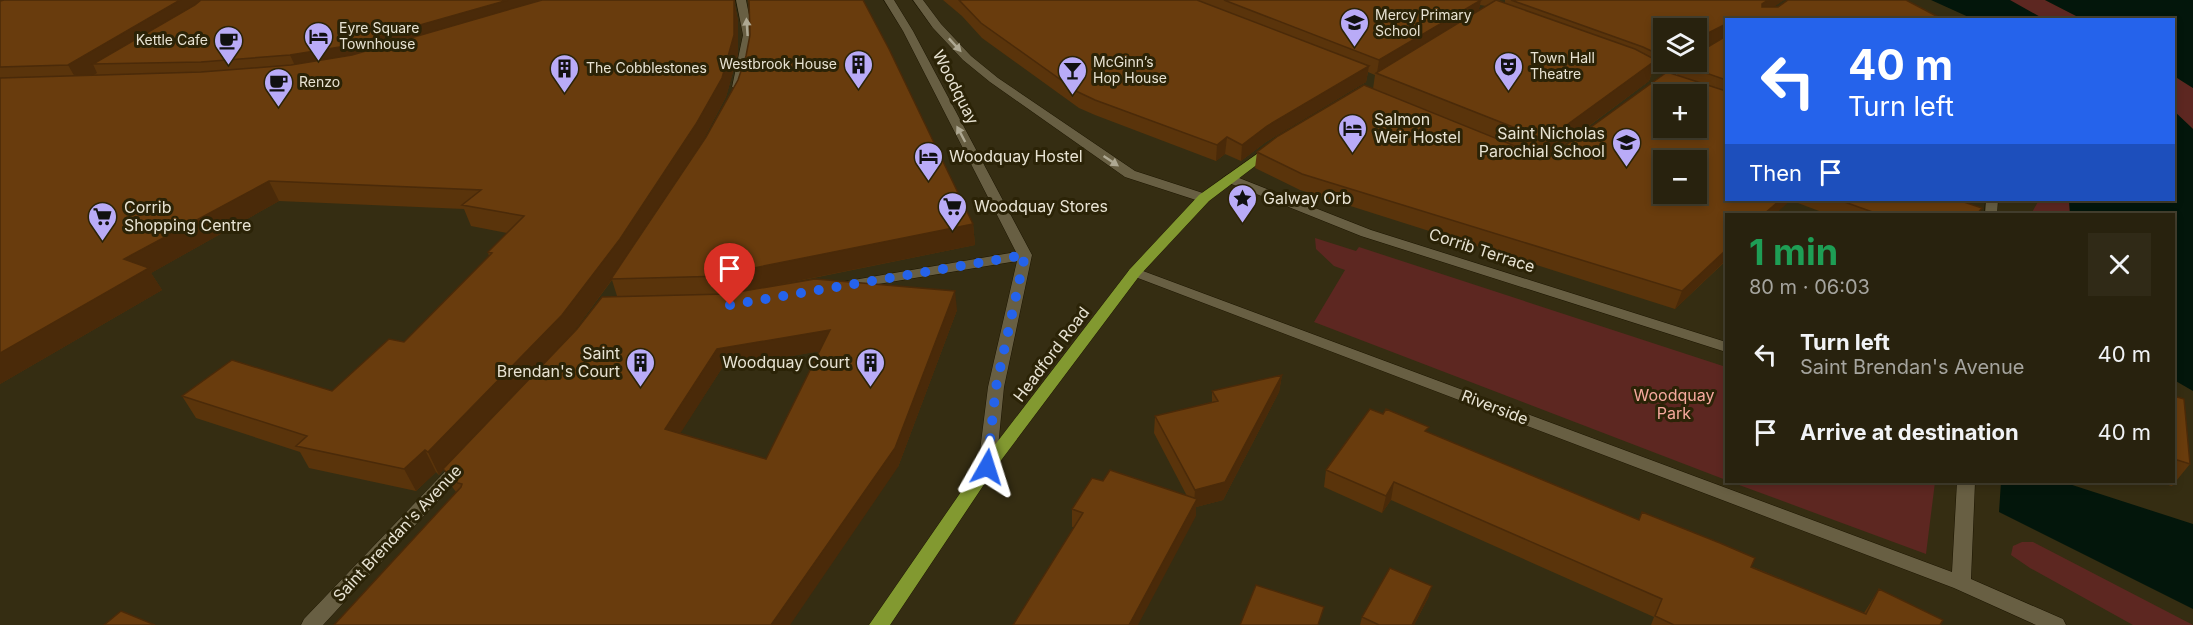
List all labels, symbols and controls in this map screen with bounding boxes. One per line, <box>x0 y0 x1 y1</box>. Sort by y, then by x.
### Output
place label: Mercy Primary School <box>1375 6 1472 39</box>
school or university icon: Mercy Primary School <box>1338 7 1370 49</box>
one-way arrow <box>742 17 751 36</box>
map controls <box>1653 18 1707 204</box>
button: layers <box>1653 18 1707 72</box>
place label: Eyre Square Townhouse <box>339 19 419 52</box>
hotel icon: Eyre Square Townhouse <box>302 20 334 62</box>
cafe icon: Kettle Cafe <box>213 24 245 66</box>
place label: Kettle Cafe <box>136 31 208 48</box>
one-way arrow <box>948 37 961 52</box>
text: 40 m <box>1848 39 1953 90</box>
icon: left <box>1749 42 1827 120</box>
street label: Woodquay <box>929 46 983 128</box>
building icon: Westbrook House <box>842 48 874 90</box>
place label: Town Hall Theatre <box>1530 49 1595 82</box>
theatre icon: Town Hall Theatre <box>1493 50 1525 92</box>
building icon: The Cobblestones <box>549 52 581 94</box>
place label: McGinn’s Hop House <box>1093 53 1167 86</box>
bar icon: McGinn’s Hop House <box>1056 54 1088 96</box>
place label: Westbrook House <box>719 55 837 72</box>
place label: The Cobblestones <box>586 59 707 76</box>
cafe icon: Renzo <box>262 66 294 108</box>
place label: Renzo <box>299 73 340 90</box>
button: + <box>1653 84 1707 138</box>
text: Turn left <box>1848 90 1954 123</box>
place label: Salmon Weir Hostel <box>1374 109 1461 147</box>
hotel icon: Salmon Weir Hostel <box>1337 112 1369 154</box>
place label: Saint Nicholas Parochial School <box>1479 123 1605 161</box>
one-way arrow <box>956 125 966 142</box>
school or university icon: Saint Nicholas Parochial School <box>1610 126 1642 168</box>
hotel icon: Woodquay Hostel <box>912 140 944 182</box>
place label: Woodquay Hostel <box>949 146 1083 166</box>
button: − <box>1653 150 1707 204</box>
one-way arrow <box>1103 155 1119 167</box>
icon: arrive <box>1814 156 1847 189</box>
text: Then <box>1749 160 1802 186</box>
place icon: Galway Orb <box>1226 182 1258 224</box>
place label: Galway Orb <box>1263 188 1351 208</box>
supermarket icon: Woodquay Stores <box>937 190 969 232</box>
place label: Woodquay Stores <box>974 196 1108 216</box>
place label: Corrib Shopping Centre <box>124 197 251 235</box>
supermarket icon: Corrib Shopping Centre <box>87 200 119 242</box>
street label: Corrib Terrace <box>1427 223 1537 277</box>
text: 1 min <box>1749 230 1838 274</box>
button: close <box>2088 233 2151 296</box>
pin <box>704 243 755 305</box>
icon: arrive <box>713 252 746 285</box>
text: 80 m · 06:03 <box>1749 275 1870 299</box>
street label: Headford Road <box>1009 303 1093 405</box>
text: Turn left <box>1800 329 1890 355</box>
icon: left <box>1749 338 1782 371</box>
text: 40 m <box>2097 341 2151 367</box>
place label: Saint Brendan's Court <box>497 343 620 381</box>
building icon: Saint Brendan's Court <box>625 346 657 388</box>
building icon: Woodquay Court <box>855 346 887 388</box>
place label: Woodquay Court <box>722 352 850 372</box>
text: Saint Brendan's Avenue <box>1800 355 2024 379</box>
street label: Riverside <box>1459 385 1531 429</box>
park label: Woodquay Park <box>1634 385 1714 423</box>
icon: arrive <box>1749 416 1782 449</box>
text: Arrive at destination <box>1800 419 2019 445</box>
text: 40 m <box>2097 419 2151 445</box>
position arrow <box>955 435 1019 499</box>
street label: Saint Brendan's Avenue <box>328 461 466 605</box>

